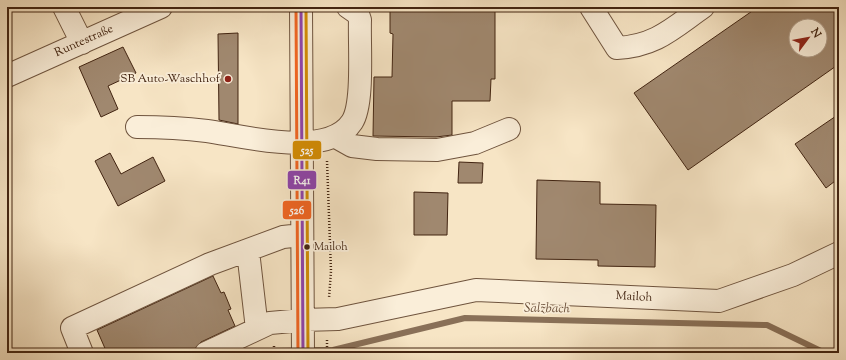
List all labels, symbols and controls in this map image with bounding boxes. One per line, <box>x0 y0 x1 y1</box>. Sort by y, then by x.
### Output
north arrow <box>788 18 828 58</box>
street label: Runtestraße <box>52 20 117 62</box>
text: N <box>806 24 825 41</box>
place label: SB Auto-Waschhof <box>120 70 221 88</box>
marker: SB Auto-Waschhof <box>223 74 233 84</box>
line badge: 525 <box>292 140 322 160</box>
text: 525 <box>300 143 314 159</box>
line badge: R41 <box>287 170 317 190</box>
text: R41 <box>292 173 311 189</box>
line badge: 526 <box>282 200 312 220</box>
text: 526 <box>289 203 305 219</box>
place label: Mailoh <box>314 239 348 255</box>
marker: Mailoh <box>302 242 312 252</box>
street label: Mailoh <box>615 287 653 307</box>
water label: Salzbach <box>524 300 571 318</box>

